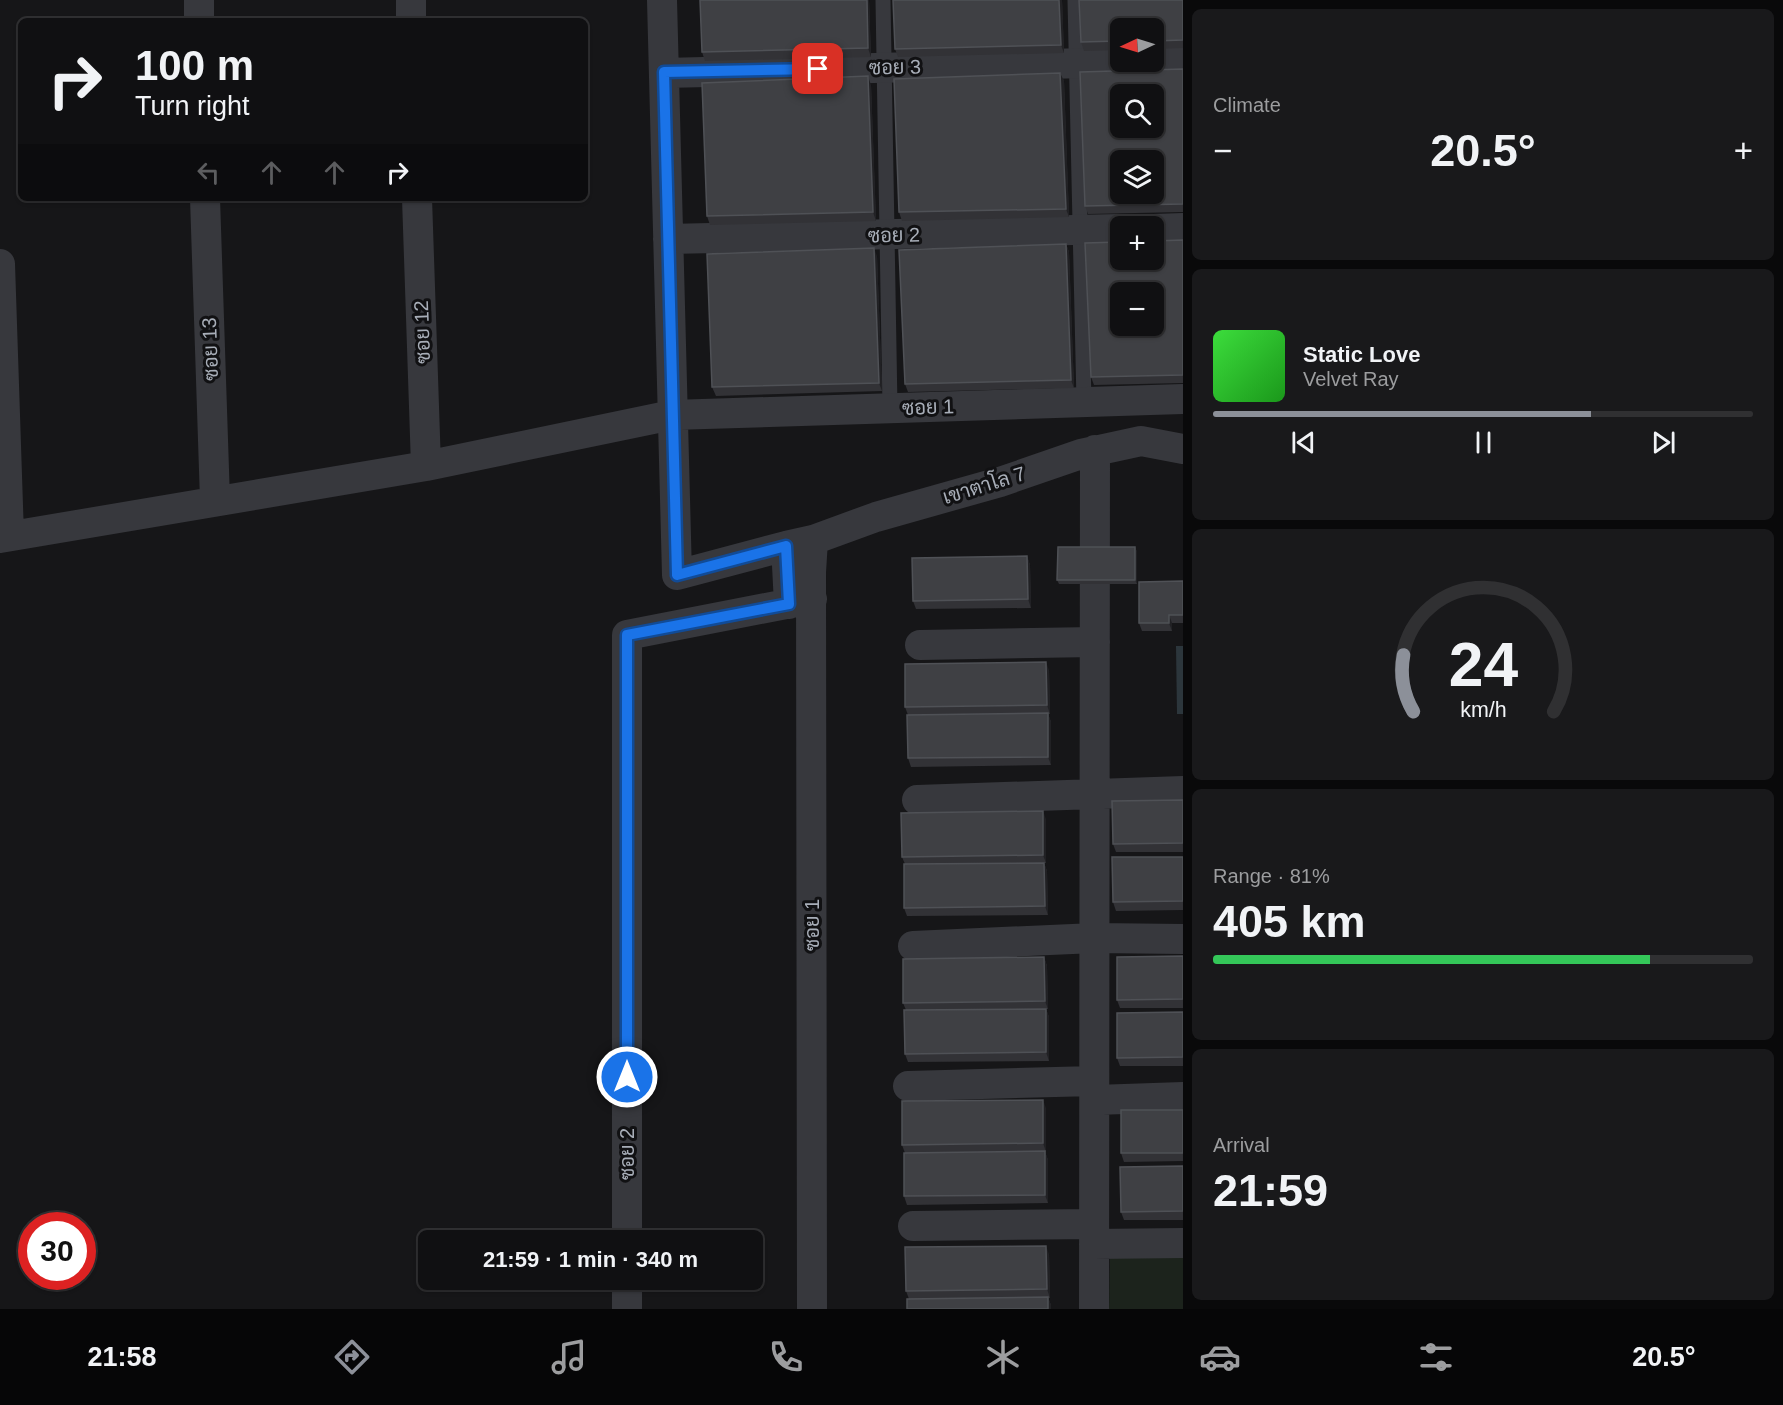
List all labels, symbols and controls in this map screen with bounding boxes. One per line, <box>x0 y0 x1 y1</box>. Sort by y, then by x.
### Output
north arrow <box>1110 18 1164 72</box>
map controls <box>1110 18 1164 336</box>
icon: right <box>36 42 114 120</box>
text: 100 m <box>135 42 254 89</box>
pin <box>792 43 843 94</box>
icon: arrive <box>801 52 834 85</box>
street label: ซอย 3 <box>869 56 921 78</box>
button: search <box>1110 84 1164 138</box>
text: Turn right <box>135 91 250 121</box>
text: Climate <box>1213 94 1281 116</box>
text: 20.5° <box>1430 125 1536 176</box>
text: − <box>1213 132 1232 169</box>
text: + <box>1734 132 1753 169</box>
button: layers <box>1110 150 1164 204</box>
icon: left <box>192 156 225 189</box>
icon: ahead <box>255 156 288 189</box>
icon: ahead <box>318 156 351 189</box>
icon: right <box>381 156 414 189</box>
button: + <box>1110 216 1164 270</box>
street label: ซอย 2 <box>868 224 920 246</box>
button: − <box>1110 282 1164 336</box>
street label: ซอย 12 <box>410 300 434 364</box>
street label: ซอย 13 <box>198 317 222 381</box>
text: Static Love <box>1303 342 1420 367</box>
text: Velvet Ray <box>1303 368 1399 390</box>
street label: ซอย 1 <box>902 395 954 419</box>
icon: previous <box>1287 426 1320 459</box>
icon: pause <box>1467 426 1500 459</box>
icon: next <box>1647 426 1680 459</box>
street label: เขาตาโล 7 <box>939 460 1028 508</box>
text: 24 <box>1448 630 1518 699</box>
text: km/h <box>1460 698 1506 722</box>
text: Range · 81% <box>1213 865 1330 887</box>
text: 405 km <box>1213 896 1366 947</box>
street label: ซอย 1 <box>801 899 823 951</box>
position arrow <box>595 1045 659 1109</box>
street label: ซอย 2 <box>616 1128 638 1180</box>
text: Arrival <box>1213 1134 1270 1156</box>
text: 21:59 <box>1213 1165 1328 1216</box>
speed limit sign: 30 <box>18 1212 96 1290</box>
text: 21:59 · 1 min · 340 m <box>483 1247 698 1272</box>
icon: directions <box>331 1336 373 1378</box>
icon: music <box>548 1336 590 1378</box>
icon: phone <box>765 1336 807 1378</box>
icon: climate <box>982 1336 1024 1378</box>
icon: car <box>1199 1336 1241 1378</box>
icon: filters <box>1415 1336 1457 1378</box>
text: 21:58 <box>87 1342 156 1372</box>
text: 20.5° <box>1632 1342 1696 1372</box>

